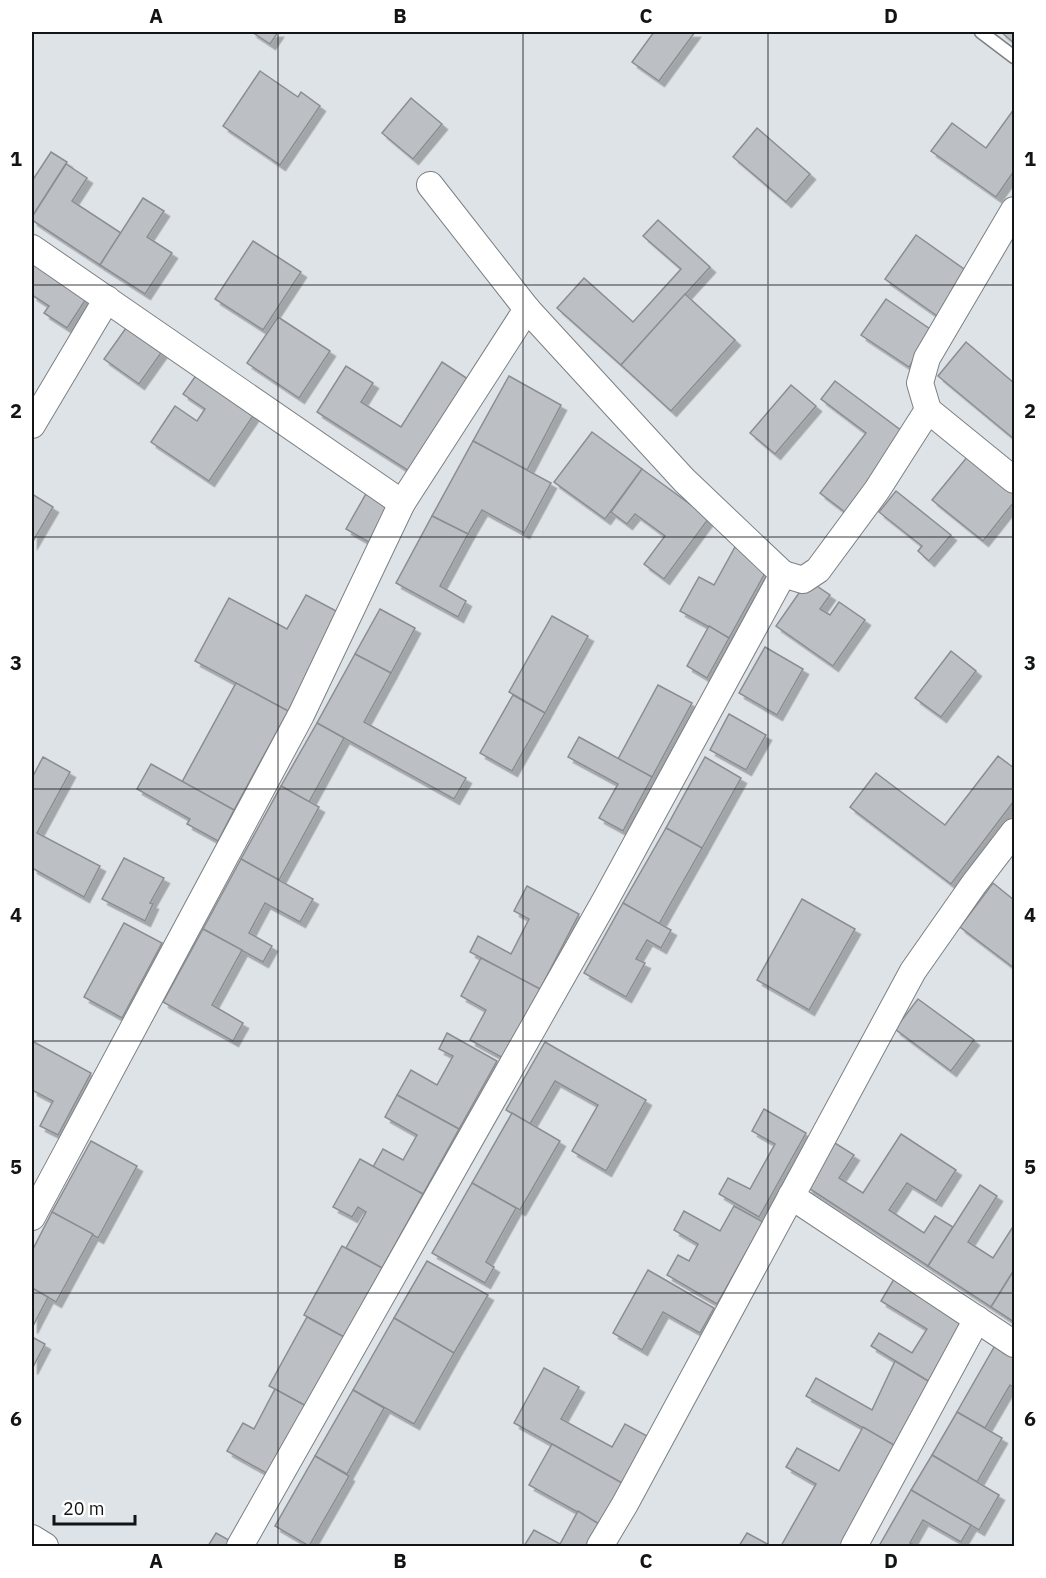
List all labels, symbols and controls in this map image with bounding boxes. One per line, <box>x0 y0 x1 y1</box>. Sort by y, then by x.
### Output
text: A <box>149 2 163 29</box>
text: B <box>393 2 407 29</box>
text: C <box>639 2 653 29</box>
text: D <box>884 2 898 29</box>
text: 1 <box>10 145 22 172</box>
text: 1 <box>1024 145 1036 172</box>
text: 2 <box>10 397 22 424</box>
text: 2 <box>1024 397 1036 424</box>
text: 3 <box>10 649 22 676</box>
text: 3 <box>1024 649 1036 676</box>
text: 4 <box>10 901 22 928</box>
text: 4 <box>1024 901 1036 928</box>
text: 5 <box>10 1153 22 1180</box>
text: 5 <box>1024 1153 1036 1180</box>
text: 6 <box>10 1405 22 1432</box>
text: 6 <box>1024 1405 1036 1432</box>
scale bar <box>54 1488 135 1526</box>
text: 20 m <box>63 1497 105 1520</box>
text: A <box>149 1547 163 1574</box>
text: B <box>393 1547 407 1574</box>
text: C <box>639 1547 653 1574</box>
text: D <box>884 1547 898 1574</box>

